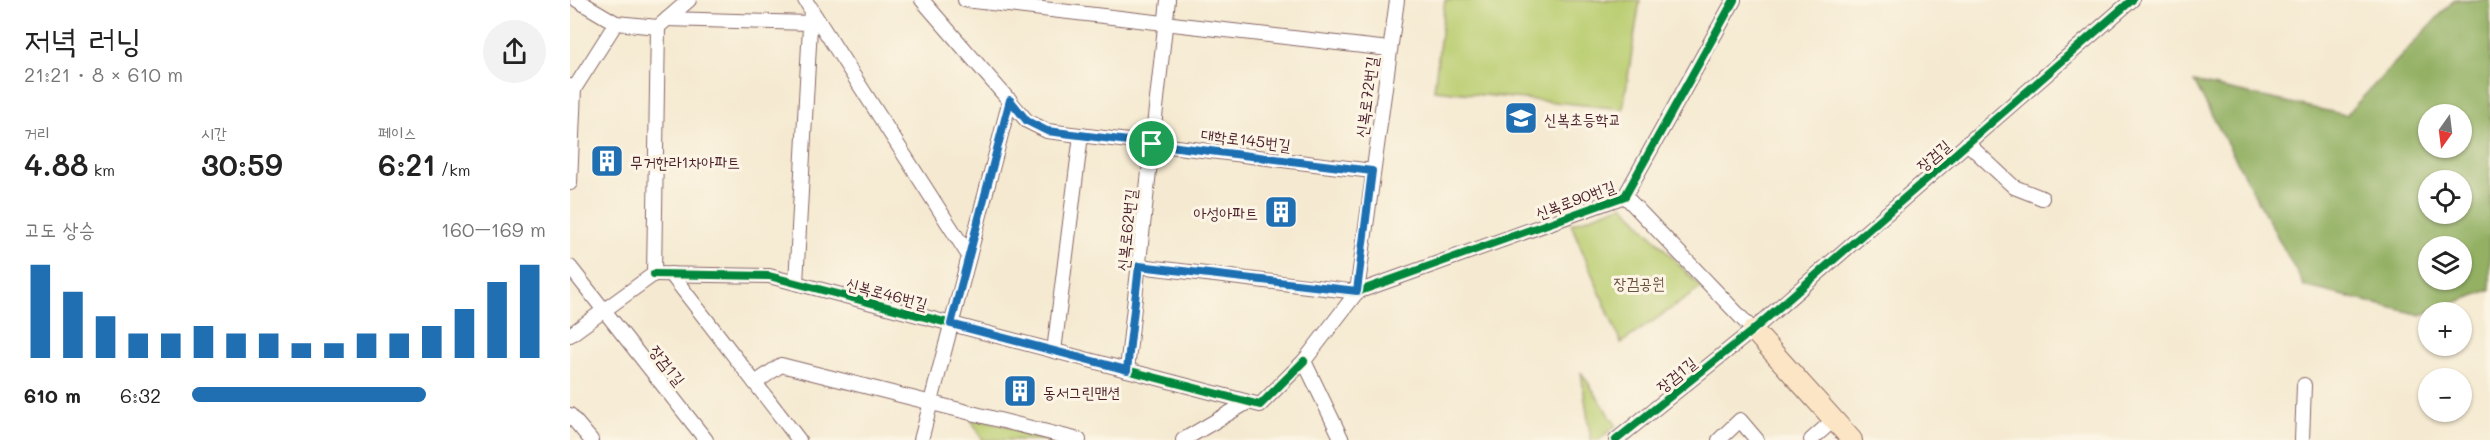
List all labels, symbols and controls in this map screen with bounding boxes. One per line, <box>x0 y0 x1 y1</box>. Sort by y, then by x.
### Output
text: 저녁 러닝 <box>24 17 142 60</box>
button: share <box>483 20 546 83</box>
street label: 신복로72번길 <box>1350 55 1382 139</box>
text: 21:21 · 8 × 610 m <box>24 61 183 87</box>
school or university icon: 신복초등학교 <box>1503 100 1539 136</box>
north arrow <box>2418 104 2472 158</box>
map controls <box>2418 104 2472 422</box>
place label: 신복초등학교 <box>1544 108 1621 129</box>
pin <box>1126 118 1177 169</box>
text: 거리 <box>24 122 50 143</box>
text: 시간 <box>201 122 227 143</box>
text: 페이스 <box>378 122 417 143</box>
street label: 대학로145번길 <box>1200 123 1292 155</box>
icon: arrive <box>1135 127 1168 160</box>
street label: 장검길 <box>1912 134 1955 176</box>
building icon: 무거한라1차아파트 <box>589 143 625 179</box>
text: 4.88 <box>24 144 89 184</box>
text: 30:59 <box>201 144 283 184</box>
text: 6:21 <box>378 144 436 184</box>
place label: 무거한라1차아파트 <box>630 151 740 172</box>
text: km <box>89 159 115 180</box>
text: /km <box>436 159 470 180</box>
button: locate <box>2418 170 2472 224</box>
street label: 신복로90번길 <box>1532 175 1618 223</box>
street label: 신복로62번길 <box>1111 188 1141 272</box>
building icon: 아성아파트 <box>1263 194 1299 230</box>
place label: 아성아파트 <box>1194 202 1258 223</box>
text: 고도 상승 <box>24 216 95 242</box>
text: 160–169 m <box>441 216 546 242</box>
button: layers <box>2418 236 2472 290</box>
street label: 신복로46번길 <box>844 272 930 314</box>
park label: 장검공원 <box>1613 272 1665 293</box>
button: + <box>2418 302 2472 356</box>
street label: 장검1길 <box>646 340 690 390</box>
street label: 장검1길 <box>1652 351 1700 397</box>
button: − <box>2418 368 2472 422</box>
building icon: 동서그린맨션 <box>1002 373 1038 409</box>
place label: 동서그린맨션 <box>1043 381 1120 402</box>
text: 610 m <box>24 382 81 408</box>
text: 6:32 <box>120 382 161 408</box>

